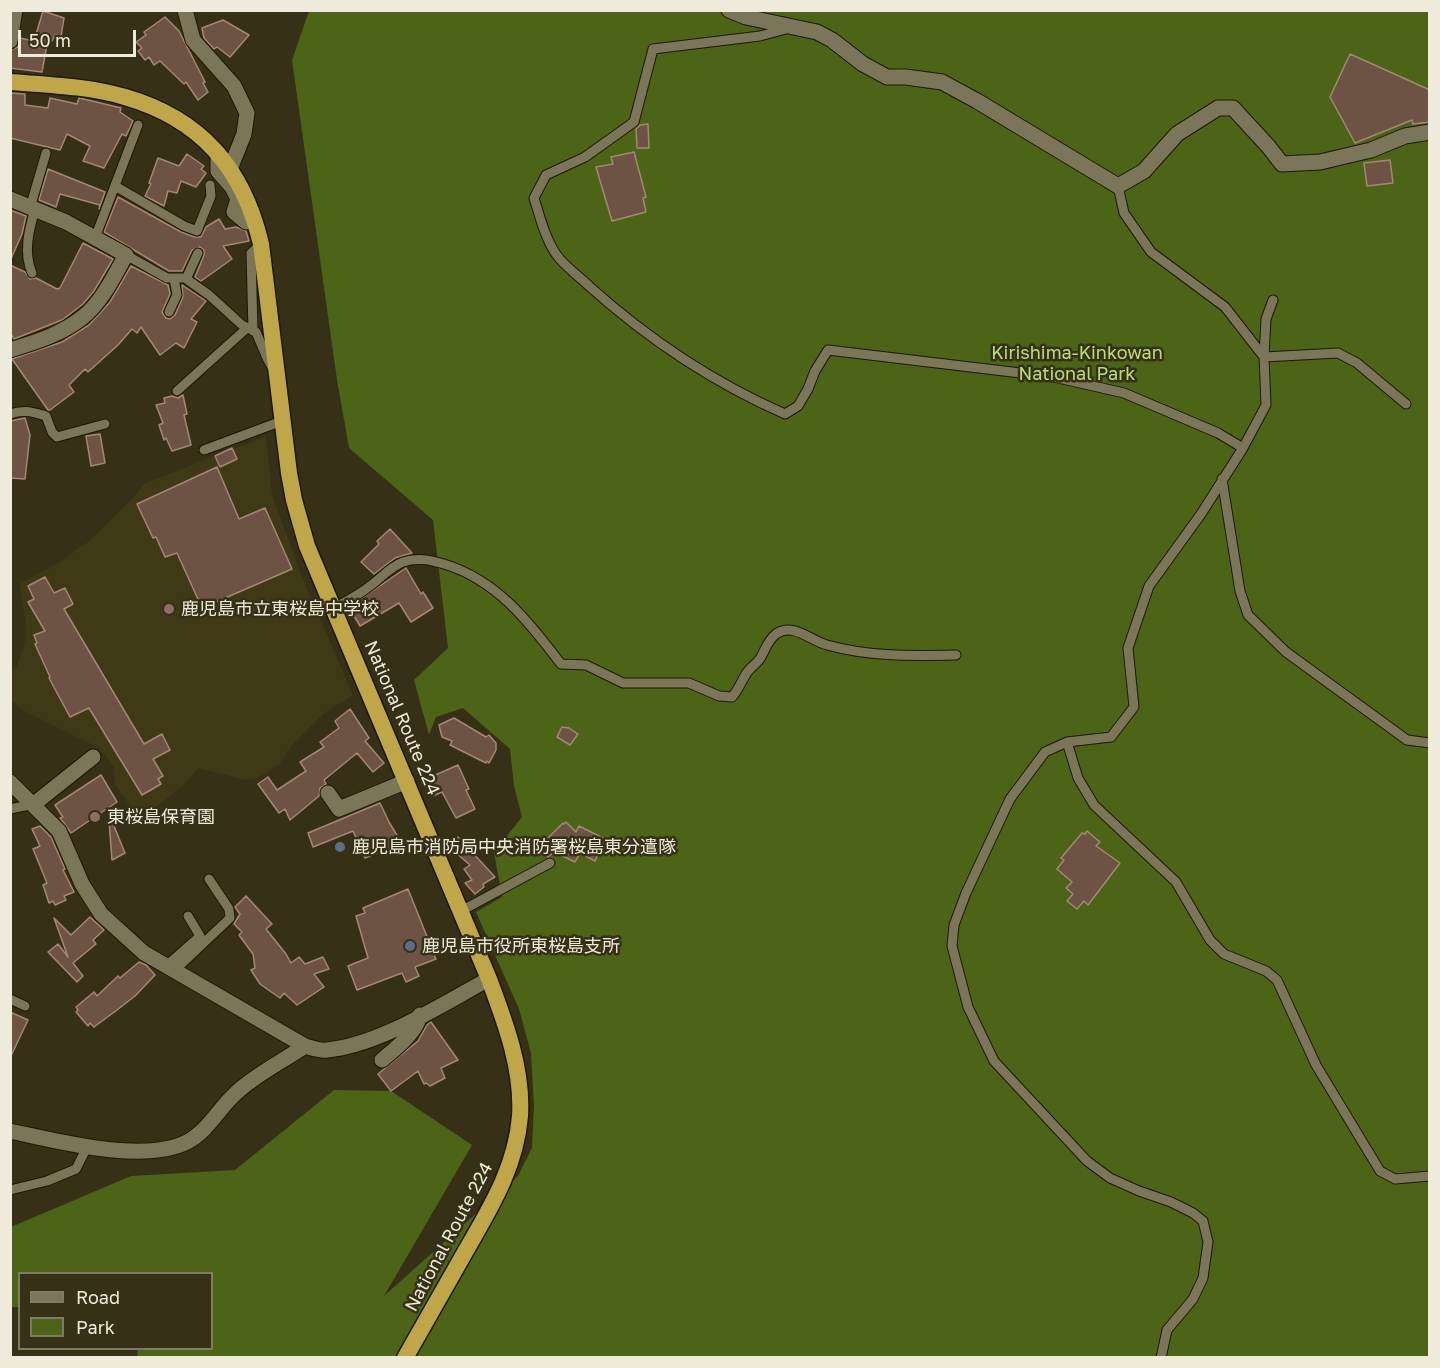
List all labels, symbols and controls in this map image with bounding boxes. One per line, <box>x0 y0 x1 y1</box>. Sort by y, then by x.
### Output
scale bar <box>21 18 140 56</box>
text: 50 m <box>29 29 71 51</box>
park label: Kirishima-Kinkowan National Park <box>991 342 1163 385</box>
place label: 鹿児島市立東桜島中学校 <box>181 598 379 620</box>
marker: 鹿児島市立東桜島中学校 <box>162 602 176 616</box>
street label: National Route 224 <box>360 637 444 799</box>
place label: 東桜島保育園 <box>107 806 215 828</box>
marker: 東桜島保育園 <box>88 810 102 824</box>
place label: 鹿児島市消防局中央消防署桜島東分遣隊 <box>352 836 676 858</box>
marker: 鹿児島市消防局中央消防署桜島東分遣隊 <box>333 840 347 854</box>
place label: 鹿児島市役所東桜島支所 <box>422 935 620 957</box>
marker: 鹿児島市役所東桜島支所 <box>403 939 417 953</box>
street label: National Route 224 <box>401 1159 497 1315</box>
legend <box>18 1272 213 1350</box>
text: Road <box>76 1286 120 1308</box>
text: Park <box>76 1316 115 1338</box>

